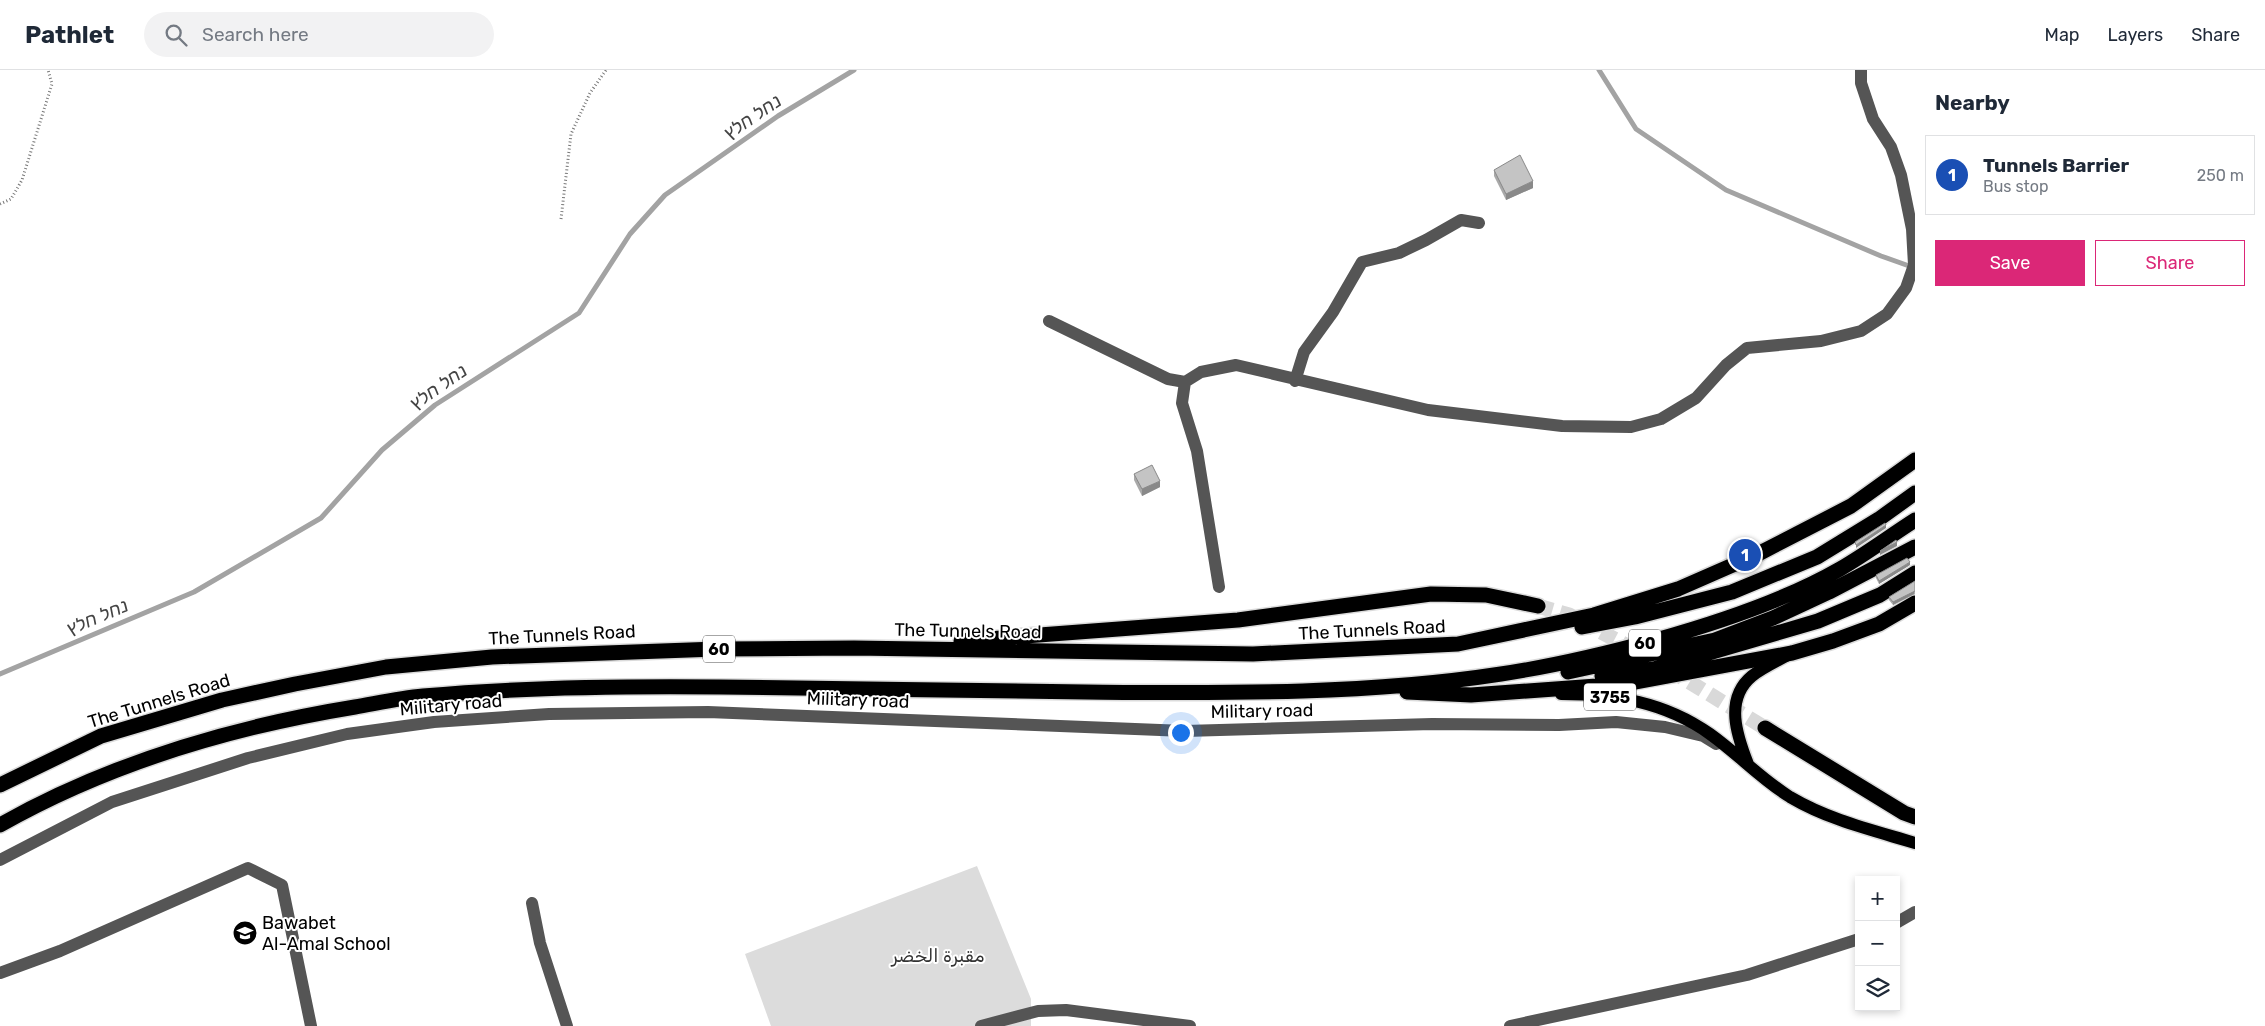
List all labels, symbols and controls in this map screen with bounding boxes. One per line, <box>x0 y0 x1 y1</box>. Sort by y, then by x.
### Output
search box <box>144 12 494 57</box>
text: Pathlet <box>25 21 114 49</box>
icon: search <box>162 21 190 49</box>
text: Search here <box>202 23 309 46</box>
text: Map <box>2045 24 2080 46</box>
text: Layers <box>2108 24 2163 46</box>
text: Share <box>2191 24 2240 46</box>
water label: נחל חלץ <box>719 89 786 145</box>
text: Nearby <box>1935 90 2010 115</box>
text: Tunnels Barrier <box>1983 154 2129 177</box>
text: 1 <box>1948 166 1956 185</box>
text: 250 m <box>2197 166 2244 185</box>
text: Bus stop <box>1983 177 2049 196</box>
button: Save <box>1935 240 2085 286</box>
button: Share <box>2095 240 2245 286</box>
water label: נחל חלץ <box>405 359 471 415</box>
pin: 1 <box>1729 536 1761 574</box>
water label: נחל חלץ <box>63 594 132 640</box>
street label: The Tunnels Road <box>1298 615 1446 645</box>
street label: The Tunnels Road <box>894 619 1042 643</box>
street label: The Tunnels Road <box>488 620 636 650</box>
road number: 60 <box>1629 630 1661 656</box>
road number: 60 <box>703 636 735 662</box>
street label: The Tunnels Road <box>85 669 233 733</box>
road number: 3755 <box>1584 684 1636 710</box>
street label: Military road <box>806 687 910 713</box>
street label: Military road <box>399 690 503 720</box>
street label: Military road <box>1210 699 1314 723</box>
your location <box>1168 720 1194 746</box>
map controls <box>1855 876 1900 1011</box>
button: + <box>1855 876 1900 921</box>
place label: Bawabet Al-Amal School <box>262 912 391 955</box>
school or university icon: Bawabet Al-Amal School <box>232 920 258 946</box>
button: − <box>1855 921 1900 966</box>
park label: مقبرة الخضر <box>891 945 984 967</box>
button: layers <box>1855 966 1900 1011</box>

